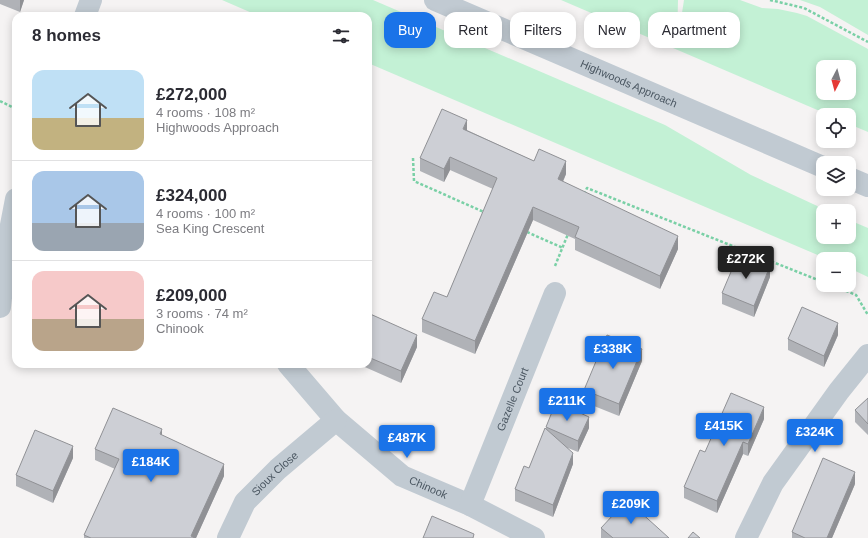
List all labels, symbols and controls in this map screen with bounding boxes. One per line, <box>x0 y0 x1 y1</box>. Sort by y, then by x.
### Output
chip: Buy <box>384 12 436 48</box>
chip: Rent <box>444 12 502 48</box>
chip: Filters <box>510 12 576 48</box>
chip: New <box>584 12 640 48</box>
chip: Apartment <box>648 12 740 48</box>
icon: filters <box>330 25 352 47</box>
text: 8 homes <box>32 26 101 45</box>
street label: Highwoods Approach <box>579 57 679 110</box>
north arrow <box>816 60 856 100</box>
map controls <box>816 60 856 292</box>
text: £272,000 <box>156 85 227 104</box>
icon: home <box>64 86 112 134</box>
text: 4 rooms · 108 m² <box>156 105 255 120</box>
button: locate <box>816 108 856 148</box>
text: Highwoods Approach <box>156 120 279 135</box>
button: layers <box>816 156 856 196</box>
text: £324,000 <box>156 186 227 205</box>
icon: home <box>64 187 112 235</box>
button: + <box>816 204 856 244</box>
text: 4 rooms · 100 m² <box>156 206 255 221</box>
text: Sea King Crescent <box>156 221 264 236</box>
pin: £272K <box>718 246 774 280</box>
text: £272K <box>727 251 765 266</box>
button: − <box>816 252 856 292</box>
text: £209,000 <box>156 286 227 305</box>
icon: home <box>64 287 112 335</box>
text: 3 rooms · 74 m² <box>156 306 248 321</box>
text: Chinook <box>156 321 204 336</box>
pin: £338K <box>585 336 641 370</box>
text: £338K <box>594 341 632 356</box>
street label: Gazelle Court <box>494 366 531 433</box>
pin: £211K <box>539 388 595 422</box>
text: £211K <box>548 393 586 408</box>
pin: £415K <box>696 413 752 447</box>
text: £415K <box>705 418 743 433</box>
pin: £324K <box>787 419 843 453</box>
text: £324K <box>796 424 834 439</box>
pin: £487K <box>379 425 435 459</box>
text: £487K <box>388 430 426 445</box>
pin: £184K <box>123 449 179 483</box>
street label: Sioux Close <box>249 449 300 498</box>
text: £184K <box>132 454 170 469</box>
street label: Chinook <box>407 474 450 501</box>
pin: £209K <box>603 491 659 525</box>
text: £209K <box>612 496 650 511</box>

